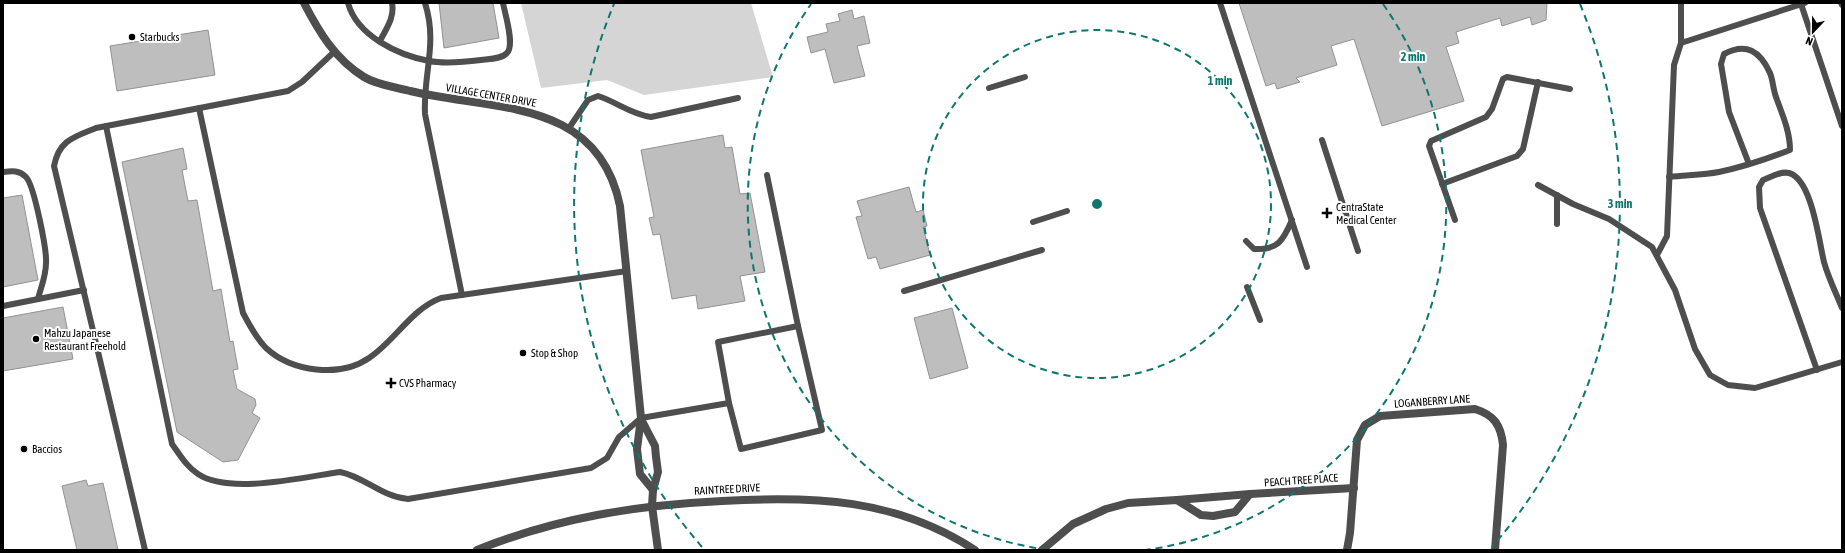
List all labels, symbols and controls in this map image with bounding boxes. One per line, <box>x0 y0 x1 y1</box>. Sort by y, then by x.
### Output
north arrow <box>1793 12 1833 52</box>
place label: Starbucks <box>140 31 180 43</box>
marker: Starbucks <box>127 32 137 42</box>
text: N <box>1804 34 1815 48</box>
text: 2 min <box>1401 50 1425 64</box>
text: 1 min <box>1208 74 1232 88</box>
street label: VILLAGE CENTER DRIVE <box>445 81 537 109</box>
centre of rings <box>1090 197 1104 211</box>
text: 3 min <box>1608 197 1632 211</box>
place label: CentraState Medical Center <box>1336 201 1397 226</box>
marker: CentraState Medical Center <box>1321 207 1333 219</box>
place label: Mahzu Japanese Restaurant Freehold <box>44 327 126 352</box>
marker: Mahzu Japanese Restaurant Freehold <box>31 334 41 344</box>
place label: Stop & Shop <box>531 347 578 359</box>
marker: Stop & Shop <box>518 348 528 358</box>
place label: CVS Pharmacy <box>399 377 457 389</box>
marker: CVS Pharmacy <box>386 378 396 388</box>
street label: LOGANBERRY LANE <box>1394 392 1471 410</box>
place label: Baccios <box>32 443 62 455</box>
marker: Baccios <box>19 444 29 454</box>
street label: PEACH TREE PLACE <box>1264 471 1339 489</box>
street label: RAINTREE DRIVE <box>694 481 761 497</box>

